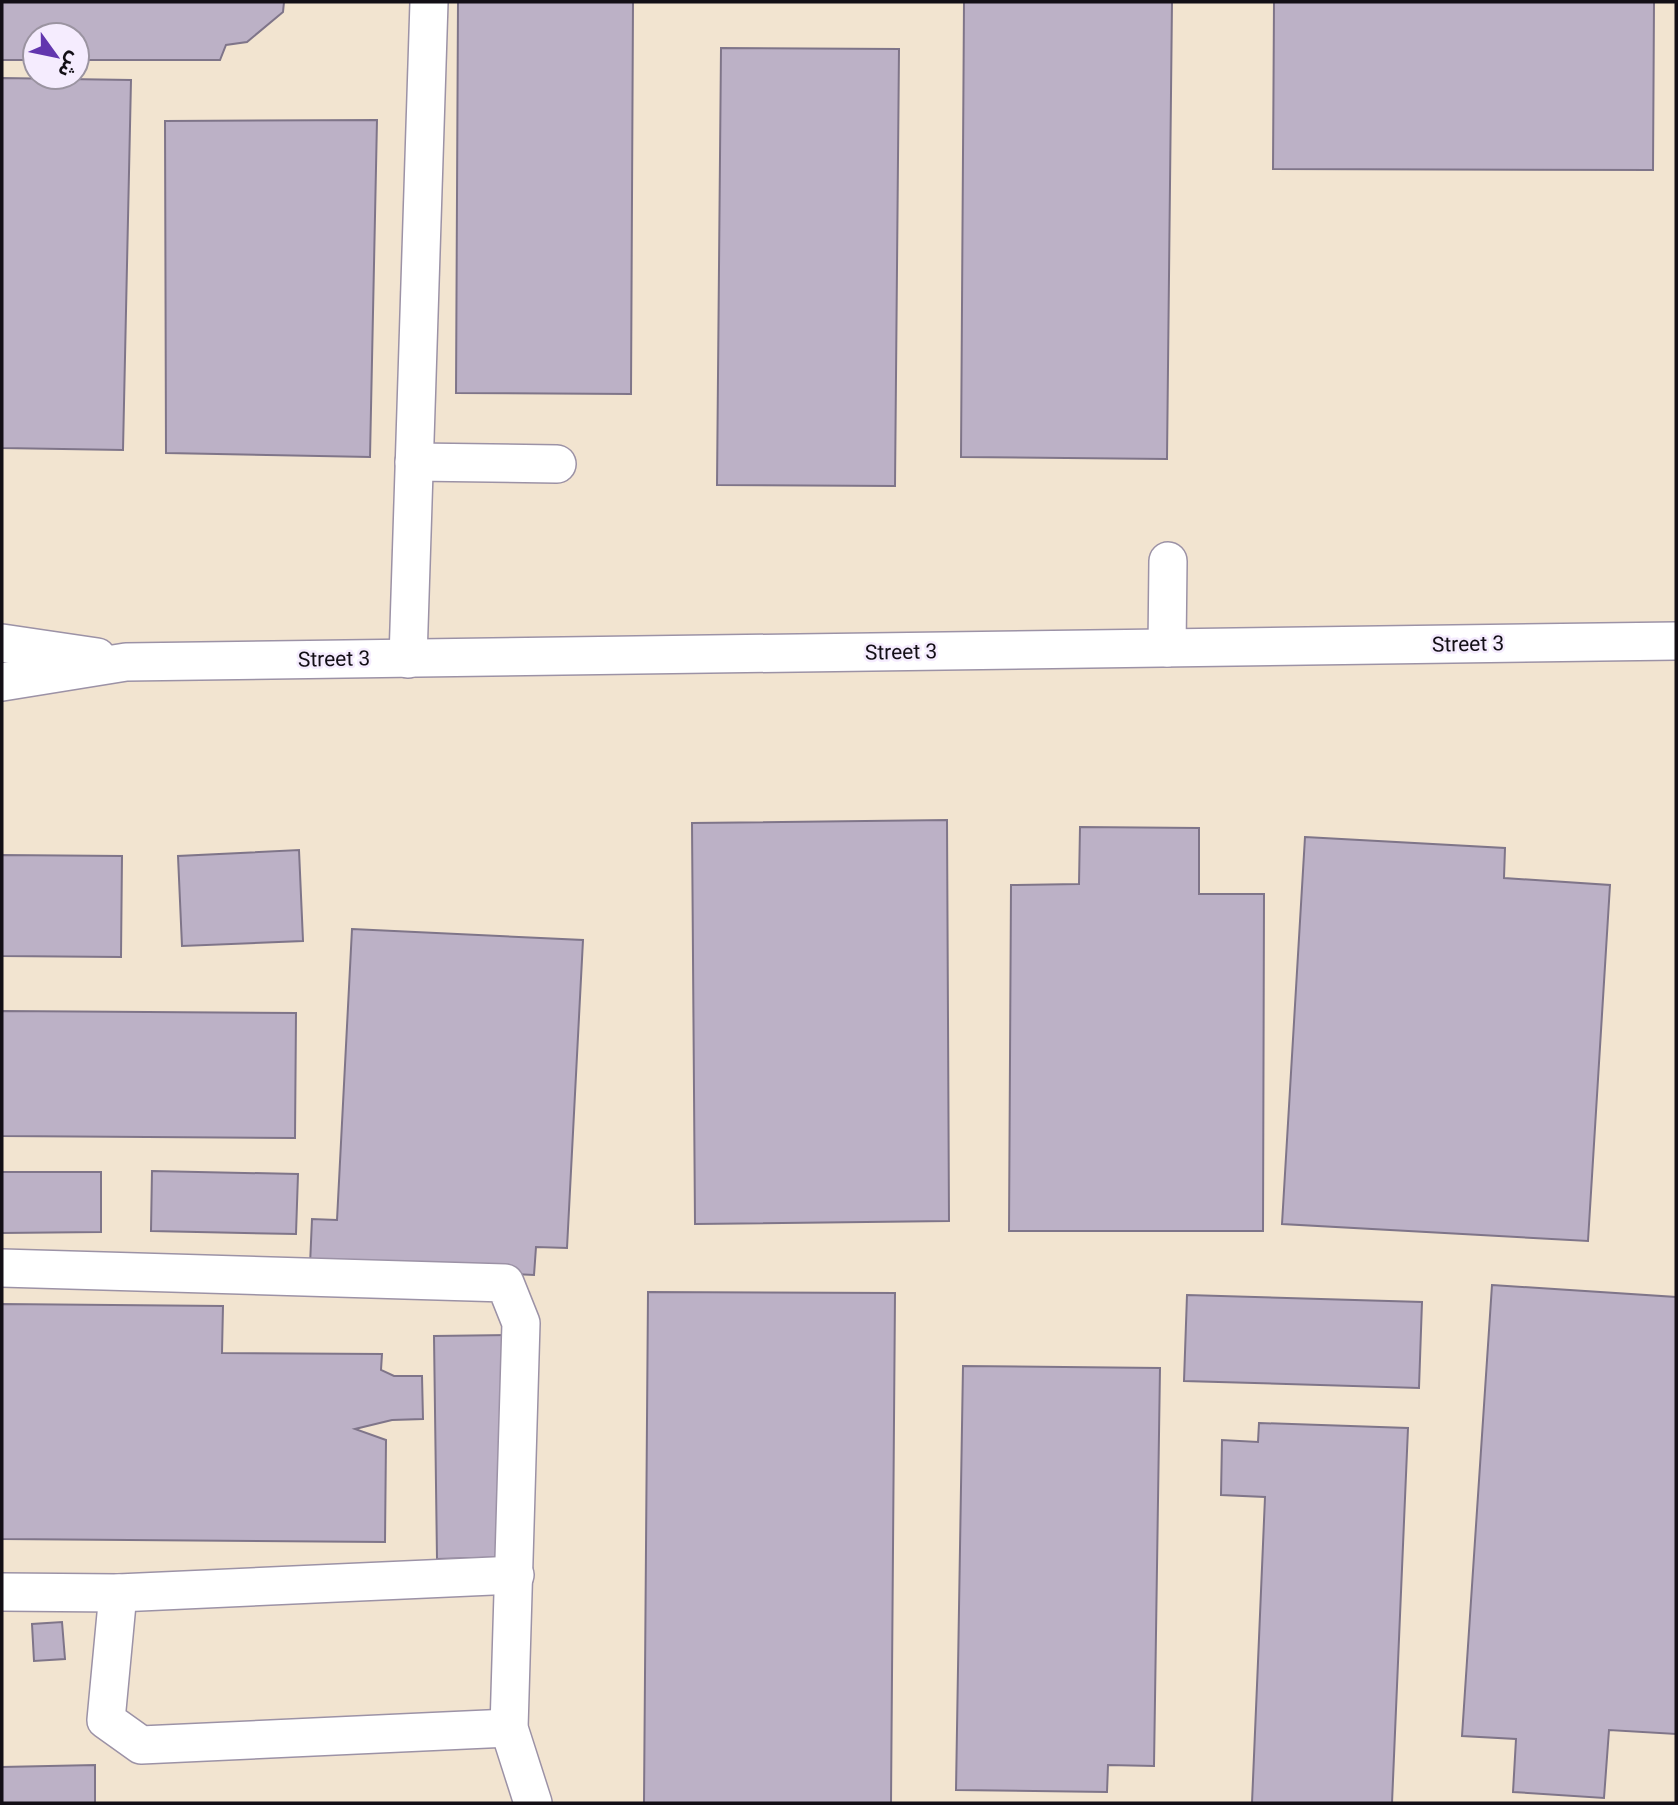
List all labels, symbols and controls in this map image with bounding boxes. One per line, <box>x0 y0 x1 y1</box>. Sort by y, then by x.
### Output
north arrow <box>21 21 91 91</box>
text: ش <box>53 48 87 82</box>
street label: Street 3 <box>1432 631 1504 657</box>
street label: Street 3 <box>865 639 937 665</box>
street label: Street 3 <box>298 646 370 672</box>

